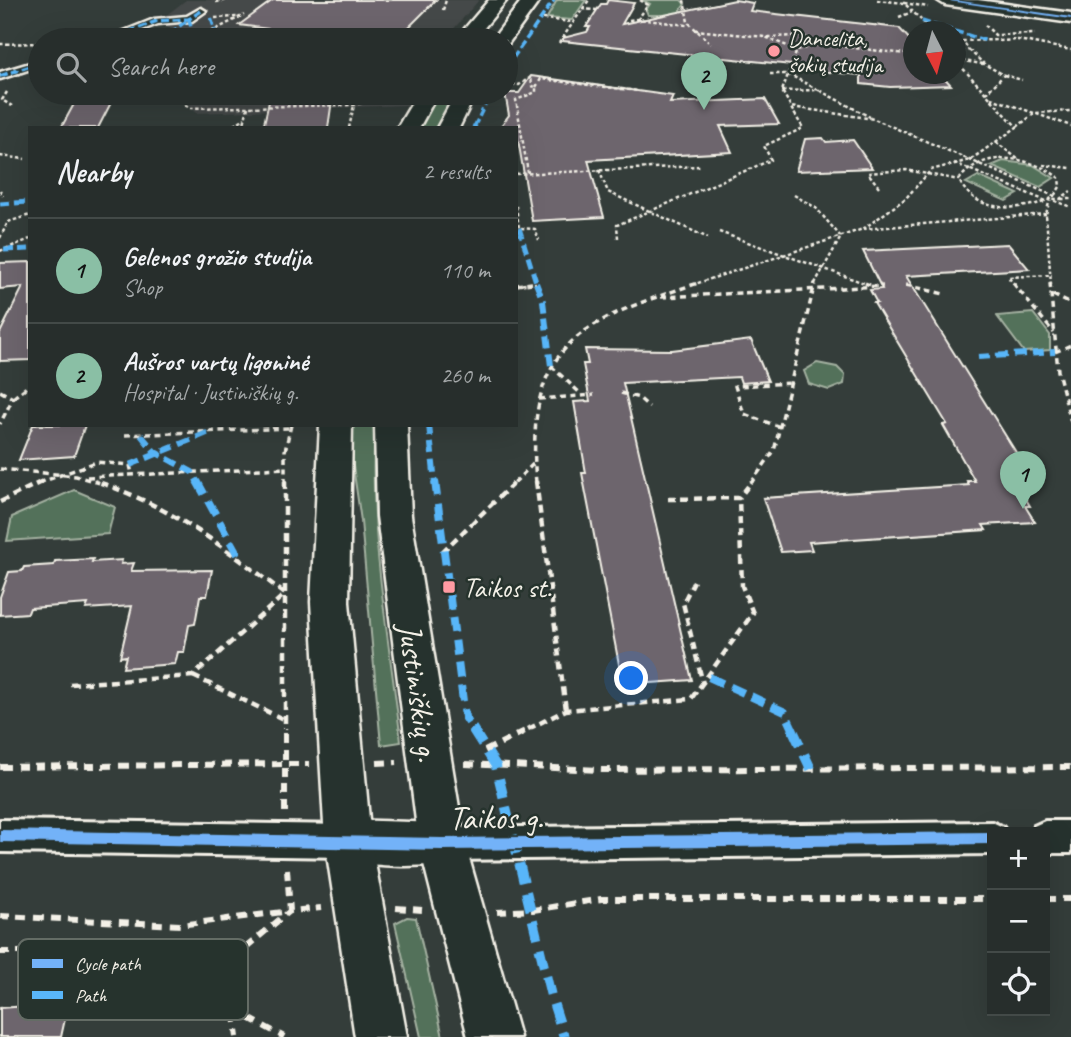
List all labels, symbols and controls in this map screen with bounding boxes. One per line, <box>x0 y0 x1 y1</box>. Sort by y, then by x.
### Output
north arrow <box>903 21 966 84</box>
place label: Dancelita, šokių studija <box>788 24 885 79</box>
search box <box>28 28 518 105</box>
marker: Dancelita, šokių studija <box>766 43 782 59</box>
icon: search <box>52 48 90 86</box>
text: Search here <box>108 50 214 83</box>
pin: 2 <box>681 52 727 110</box>
text: Nearby <box>56 153 132 191</box>
text: 2 results <box>423 157 490 186</box>
text: Gelenos grožio studija <box>123 240 311 273</box>
text: 1 <box>74 256 84 285</box>
text: 110 m <box>441 256 490 285</box>
text: Shop <box>123 273 162 302</box>
text: Aušros vartų ligoninė <box>123 345 308 378</box>
text: 2 <box>74 361 84 390</box>
text: 260 m <box>441 361 490 390</box>
text: Hospital · Justiniškių g. <box>123 378 298 407</box>
pin: 1 <box>1000 451 1046 509</box>
place label: Taikos st. <box>463 570 552 605</box>
marker: Taikos st. <box>441 579 457 595</box>
street label: Justiniškių g. <box>388 618 450 764</box>
your location <box>614 661 648 695</box>
street label: Taikos g. <box>449 797 543 839</box>
map controls <box>987 827 1050 1016</box>
button: + <box>987 827 1050 890</box>
button: − <box>987 890 1050 953</box>
legend <box>18 939 248 1020</box>
text: Cycle path <box>75 952 141 976</box>
button: locate <box>987 953 1050 1016</box>
text: Path <box>75 984 108 1008</box>

